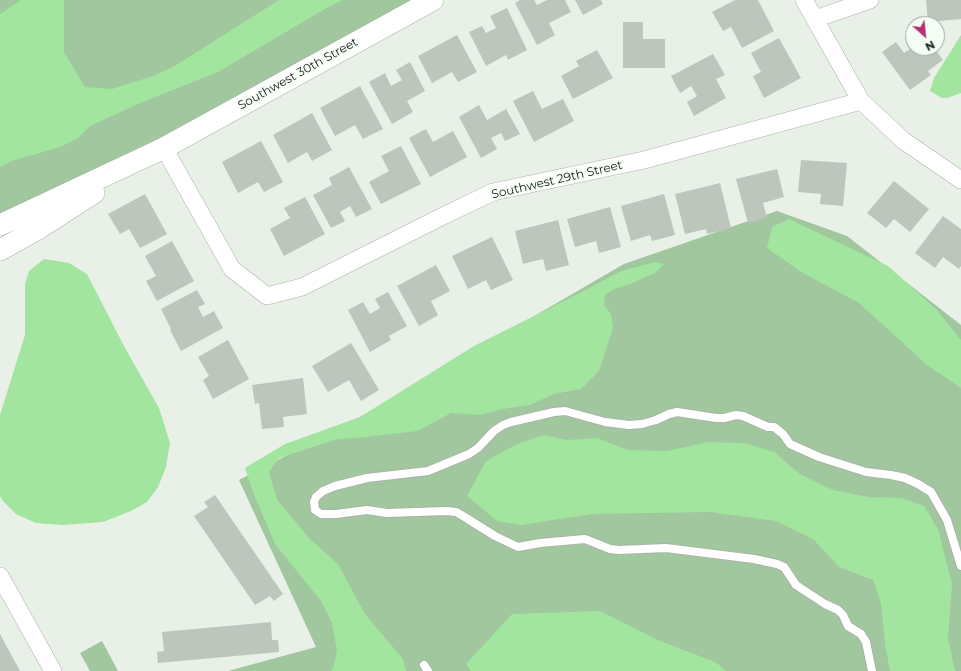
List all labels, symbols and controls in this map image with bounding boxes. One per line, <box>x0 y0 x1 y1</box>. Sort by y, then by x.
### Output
north arrow <box>905 16 945 56</box>
street label: Southwest 30th Street <box>236 35 360 113</box>
text: N <box>923 38 937 54</box>
street label: Southwest 29th Street <box>490 158 624 202</box>

